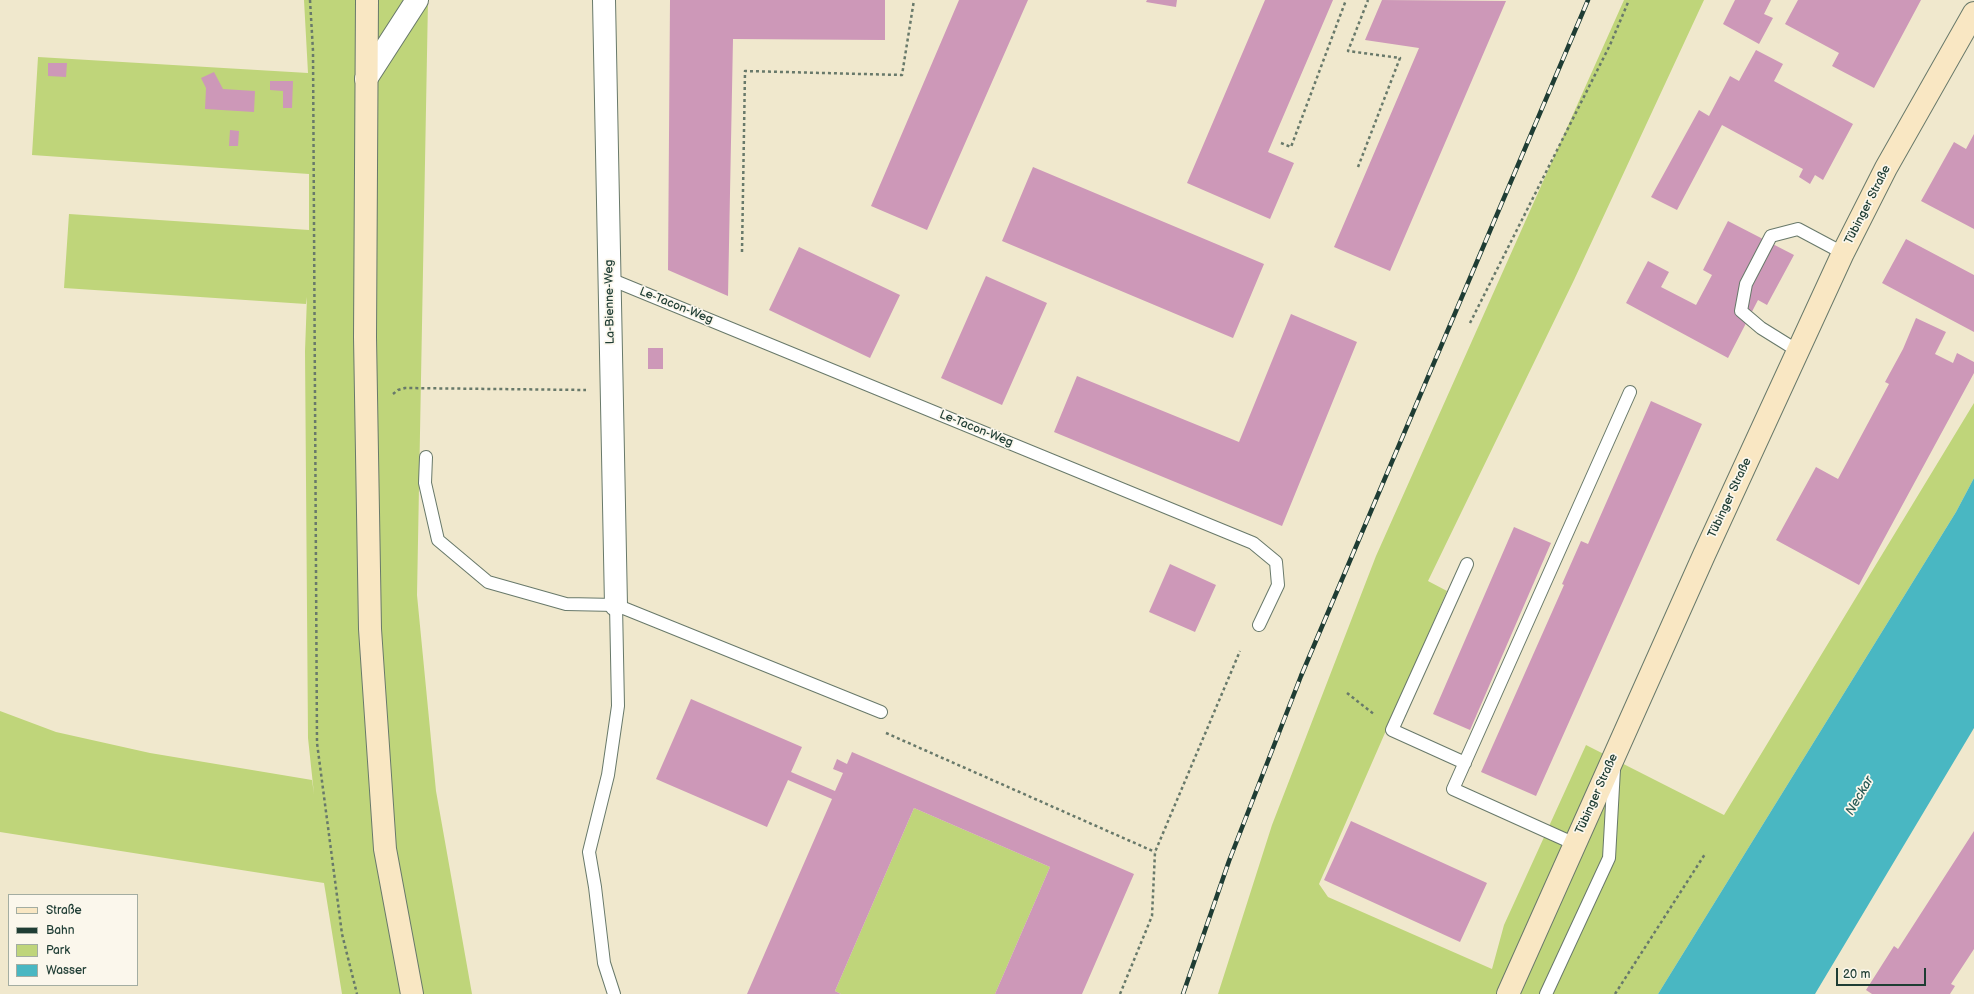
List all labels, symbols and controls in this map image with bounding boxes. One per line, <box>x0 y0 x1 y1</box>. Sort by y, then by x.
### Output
street label: Tübinger Straße <box>1842 163 1894 247</box>
street label: La-Bienne-Weg <box>602 259 618 345</box>
street label: Le-Tacon-Weg <box>637 285 715 327</box>
street label: Le-Tacon-Weg <box>937 408 1015 450</box>
street label: Tübinger Straße <box>1705 456 1755 540</box>
street label: Tübinger Straße <box>1573 751 1621 837</box>
water label: Neckar <box>1843 774 1877 818</box>
legend <box>8 894 138 986</box>
text: Straße <box>46 903 82 918</box>
text: Bahn <box>46 923 74 938</box>
text: Park <box>46 943 70 958</box>
scale bar <box>1838 960 1928 986</box>
text: Wasser <box>46 963 86 978</box>
text: 20 m <box>1843 967 1870 982</box>

